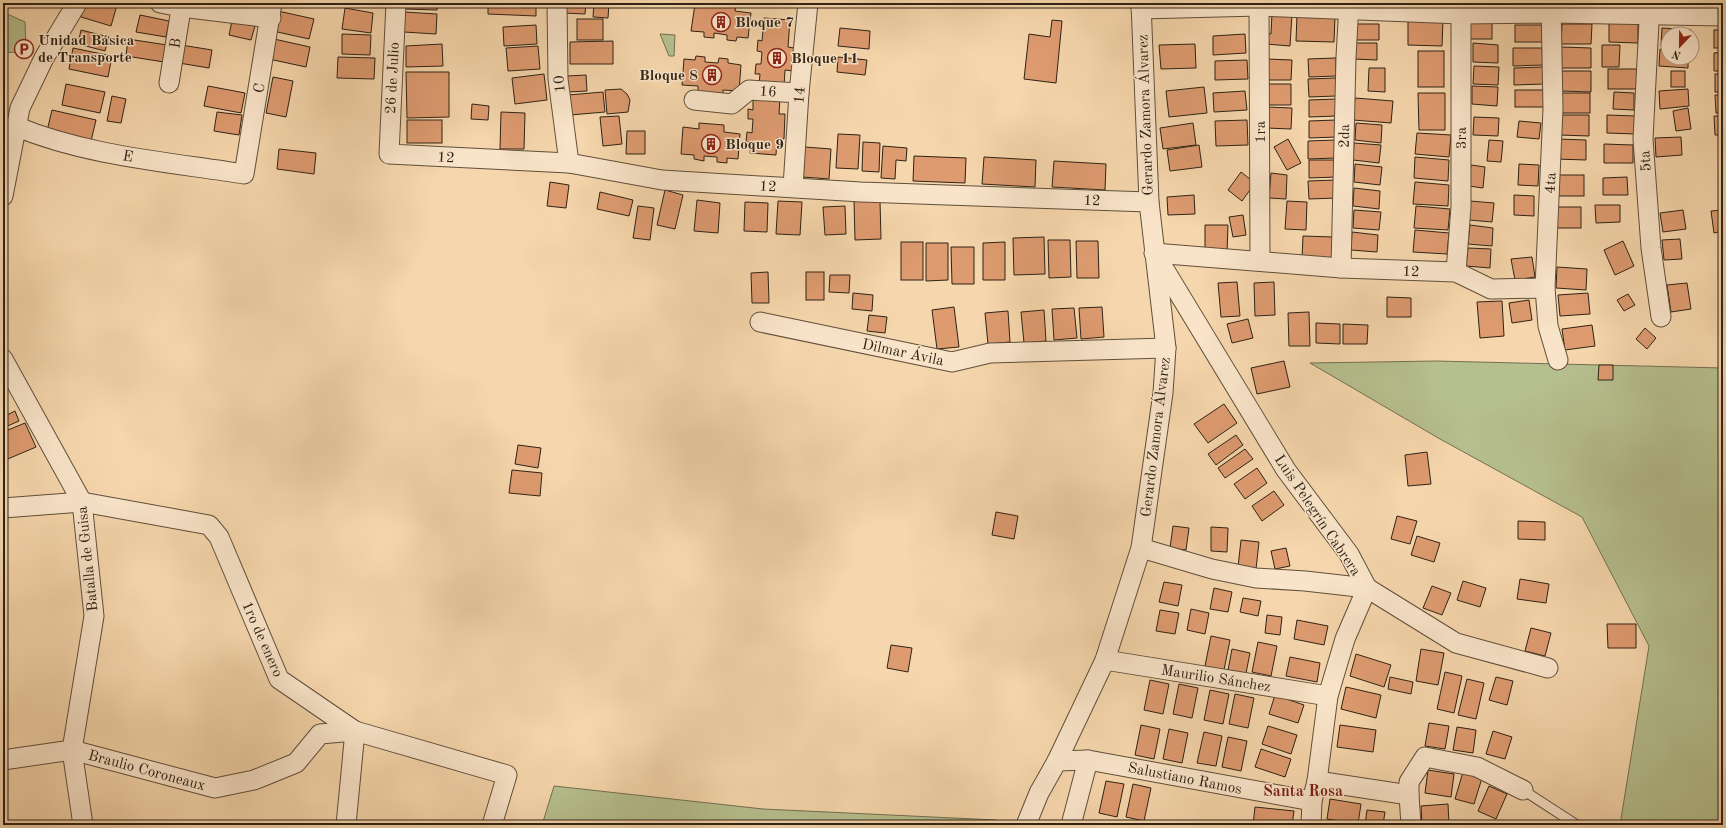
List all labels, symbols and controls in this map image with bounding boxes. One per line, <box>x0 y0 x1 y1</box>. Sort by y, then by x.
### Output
building icon: Bloque 7 <box>710 11 732 33</box>
place label: Bloque 7 <box>735 16 794 31</box>
north arrow <box>1660 26 1700 66</box>
place label: Unidad Básica de Transporte <box>38 34 135 66</box>
street label: Gerardo Zamora Álvarez <box>1133 34 1157 196</box>
street label: B <box>168 37 185 50</box>
parking icon: Unidad Básica de Transporte <box>13 38 35 60</box>
street label: 26 de Julio <box>384 42 403 115</box>
building icon: Bloque 11 <box>766 47 788 69</box>
text: N <box>1670 47 1683 61</box>
place label: Bloque 11 <box>791 52 859 67</box>
building icon: Bloque 8 <box>701 64 723 86</box>
place label: Bloque 8 <box>639 69 698 84</box>
street label: 10 <box>552 75 569 93</box>
street label: C <box>252 82 269 95</box>
street label: 16 <box>759 84 777 101</box>
street label: 14 <box>792 86 809 104</box>
street label: 1ra <box>1254 120 1269 143</box>
street label: 2da <box>1338 123 1353 148</box>
street label: 3ra <box>1455 126 1470 149</box>
building icon: Bloque 9 <box>700 133 722 155</box>
place label: Bloque 9 <box>725 138 784 153</box>
street label: E <box>121 149 134 166</box>
street label: 5ta <box>1638 149 1655 172</box>
street label: 12 <box>437 151 455 166</box>
street label: 4ta <box>1543 171 1560 194</box>
street label: 12 <box>759 180 777 195</box>
street label: 12 <box>1083 194 1101 209</box>
street label: 12 <box>1402 265 1420 280</box>
street label: Dilmar Ávila <box>860 335 946 370</box>
street label: Gerardo Zamora Álvarez <box>1136 356 1174 518</box>
street label: Luis Pelegrín Cabrera <box>1271 453 1363 580</box>
street label: Batalla de Guisa <box>75 505 101 612</box>
street label: 1ro de enero <box>238 600 285 680</box>
street label: Maurilio Sánchez <box>1160 663 1272 696</box>
street label: Braulio Coroneaux <box>86 749 207 794</box>
street label: Salustiano Ramos <box>1126 761 1243 798</box>
district label: Santa Rosa <box>1263 784 1343 800</box>

